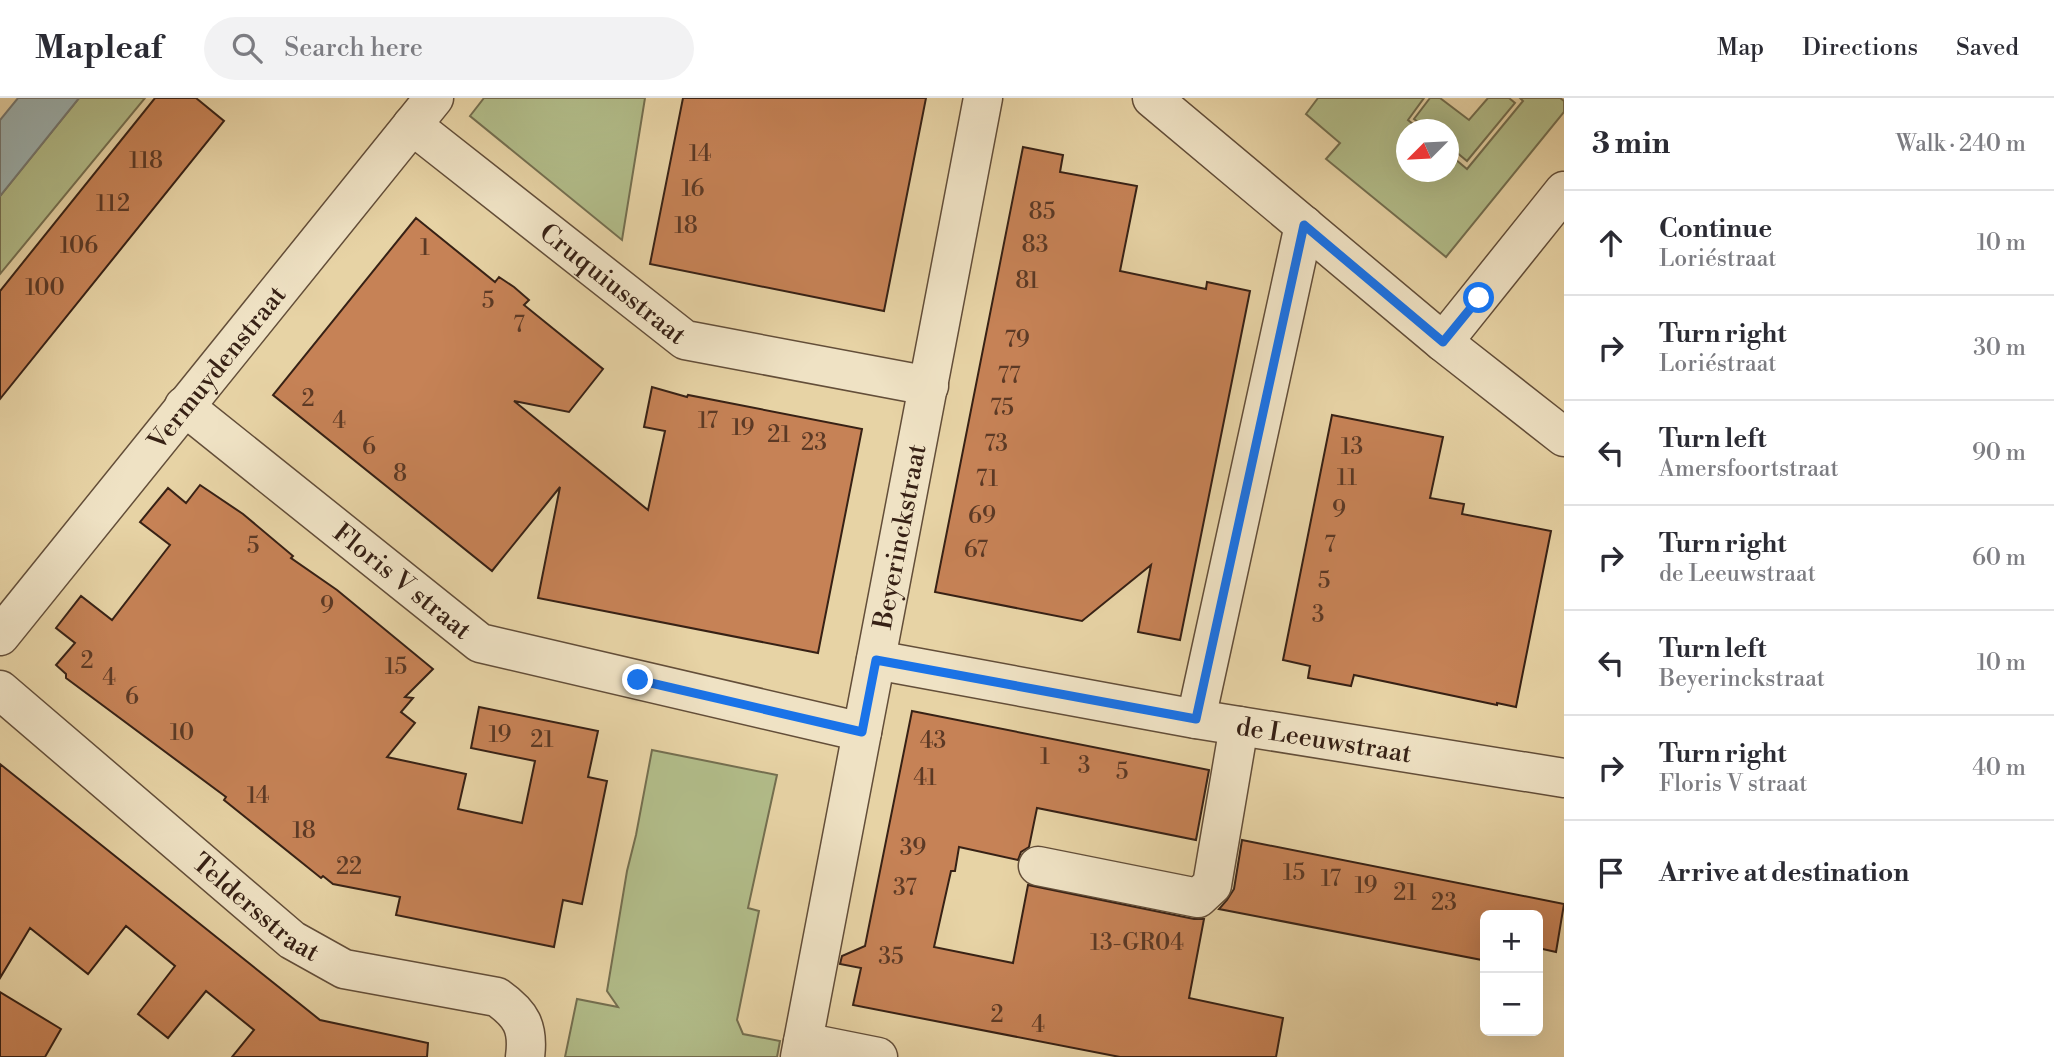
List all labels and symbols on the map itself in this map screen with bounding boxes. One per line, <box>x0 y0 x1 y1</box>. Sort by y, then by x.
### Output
north arrow <box>1396 119 1459 182</box>
house number: 14 <box>689 140 711 168</box>
house number: 118 <box>129 147 163 175</box>
house number: 16 <box>681 175 705 203</box>
house number: 112 <box>96 190 130 218</box>
house number: 85 <box>1029 198 1055 226</box>
house number: 18 <box>674 212 698 240</box>
street label: Cruquiusstraat <box>533 217 692 352</box>
house number: 83 <box>1022 231 1048 259</box>
house number: 106 <box>60 232 98 260</box>
house number: 1 <box>420 234 430 262</box>
house number: 81 <box>1015 267 1039 295</box>
house number: 100 <box>25 274 65 302</box>
street label: Vermuydenstraat <box>141 279 293 458</box>
route start <box>1463 282 1494 313</box>
house number: 5 <box>482 287 494 315</box>
house number: 7 <box>513 311 525 339</box>
house number: 79 <box>1004 326 1030 354</box>
house number: 77 <box>997 362 1021 390</box>
house number: 2 <box>301 385 315 413</box>
house number: 75 <box>990 394 1014 422</box>
house number: 4 <box>332 407 346 435</box>
house number: 17 <box>698 407 719 435</box>
house number: 19 <box>731 414 755 442</box>
house number: 21 <box>767 421 791 449</box>
house number: 23 <box>801 429 827 457</box>
house number: 73 <box>984 430 1008 458</box>
house number: 6 <box>362 433 376 461</box>
house number: 13 <box>1341 433 1363 461</box>
street label: Beyerinckstraat <box>867 441 934 633</box>
house number: 8 <box>393 460 407 488</box>
house number: 11 <box>1337 464 1357 492</box>
house number: 71 <box>976 465 998 493</box>
house number: 9 <box>1332 496 1346 524</box>
house number: 69 <box>968 502 996 530</box>
street label: Floris V straat <box>326 517 478 647</box>
house number: 7 <box>1324 531 1336 559</box>
house number: 5 <box>247 532 259 560</box>
house number: 67 <box>964 536 989 564</box>
house number: 5 <box>1318 567 1330 595</box>
house number: 9 <box>320 592 334 620</box>
house number: 3 <box>1312 601 1324 629</box>
house number: 2 <box>80 647 94 675</box>
house number: 15 <box>385 653 407 681</box>
house number: 4 <box>102 664 116 692</box>
route end <box>622 664 653 695</box>
house number: 6 <box>125 683 139 711</box>
street label: de Leeuwstraat <box>1234 711 1414 770</box>
house number: 10 <box>170 719 194 747</box>
house number: 19 <box>488 721 512 749</box>
house number: 21 <box>530 726 554 754</box>
house number: 43 <box>920 727 946 755</box>
house number: 1 <box>1040 743 1050 771</box>
house number: 3 <box>1078 752 1090 780</box>
house number: 5 <box>1116 758 1128 786</box>
house number: 41 <box>913 764 937 792</box>
house number: 14 <box>247 782 269 810</box>
house number: 18 <box>292 817 316 845</box>
house number: 39 <box>900 834 926 862</box>
street label: Teldersstraat <box>185 847 325 969</box>
house number: 22 <box>336 853 362 881</box>
house number: 15 <box>1283 859 1305 887</box>
house number: 17 <box>1321 865 1342 893</box>
house number: 19 <box>1354 872 1378 900</box>
house number: 37 <box>893 874 917 902</box>
house number: 21 <box>1393 879 1417 907</box>
house number: 23 <box>1431 889 1457 917</box>
house number: 13-GR04 <box>1090 929 1184 957</box>
house number: 35 <box>878 943 904 971</box>
house number: 2 <box>990 1001 1004 1029</box>
house number: 4 <box>1031 1011 1045 1039</box>

